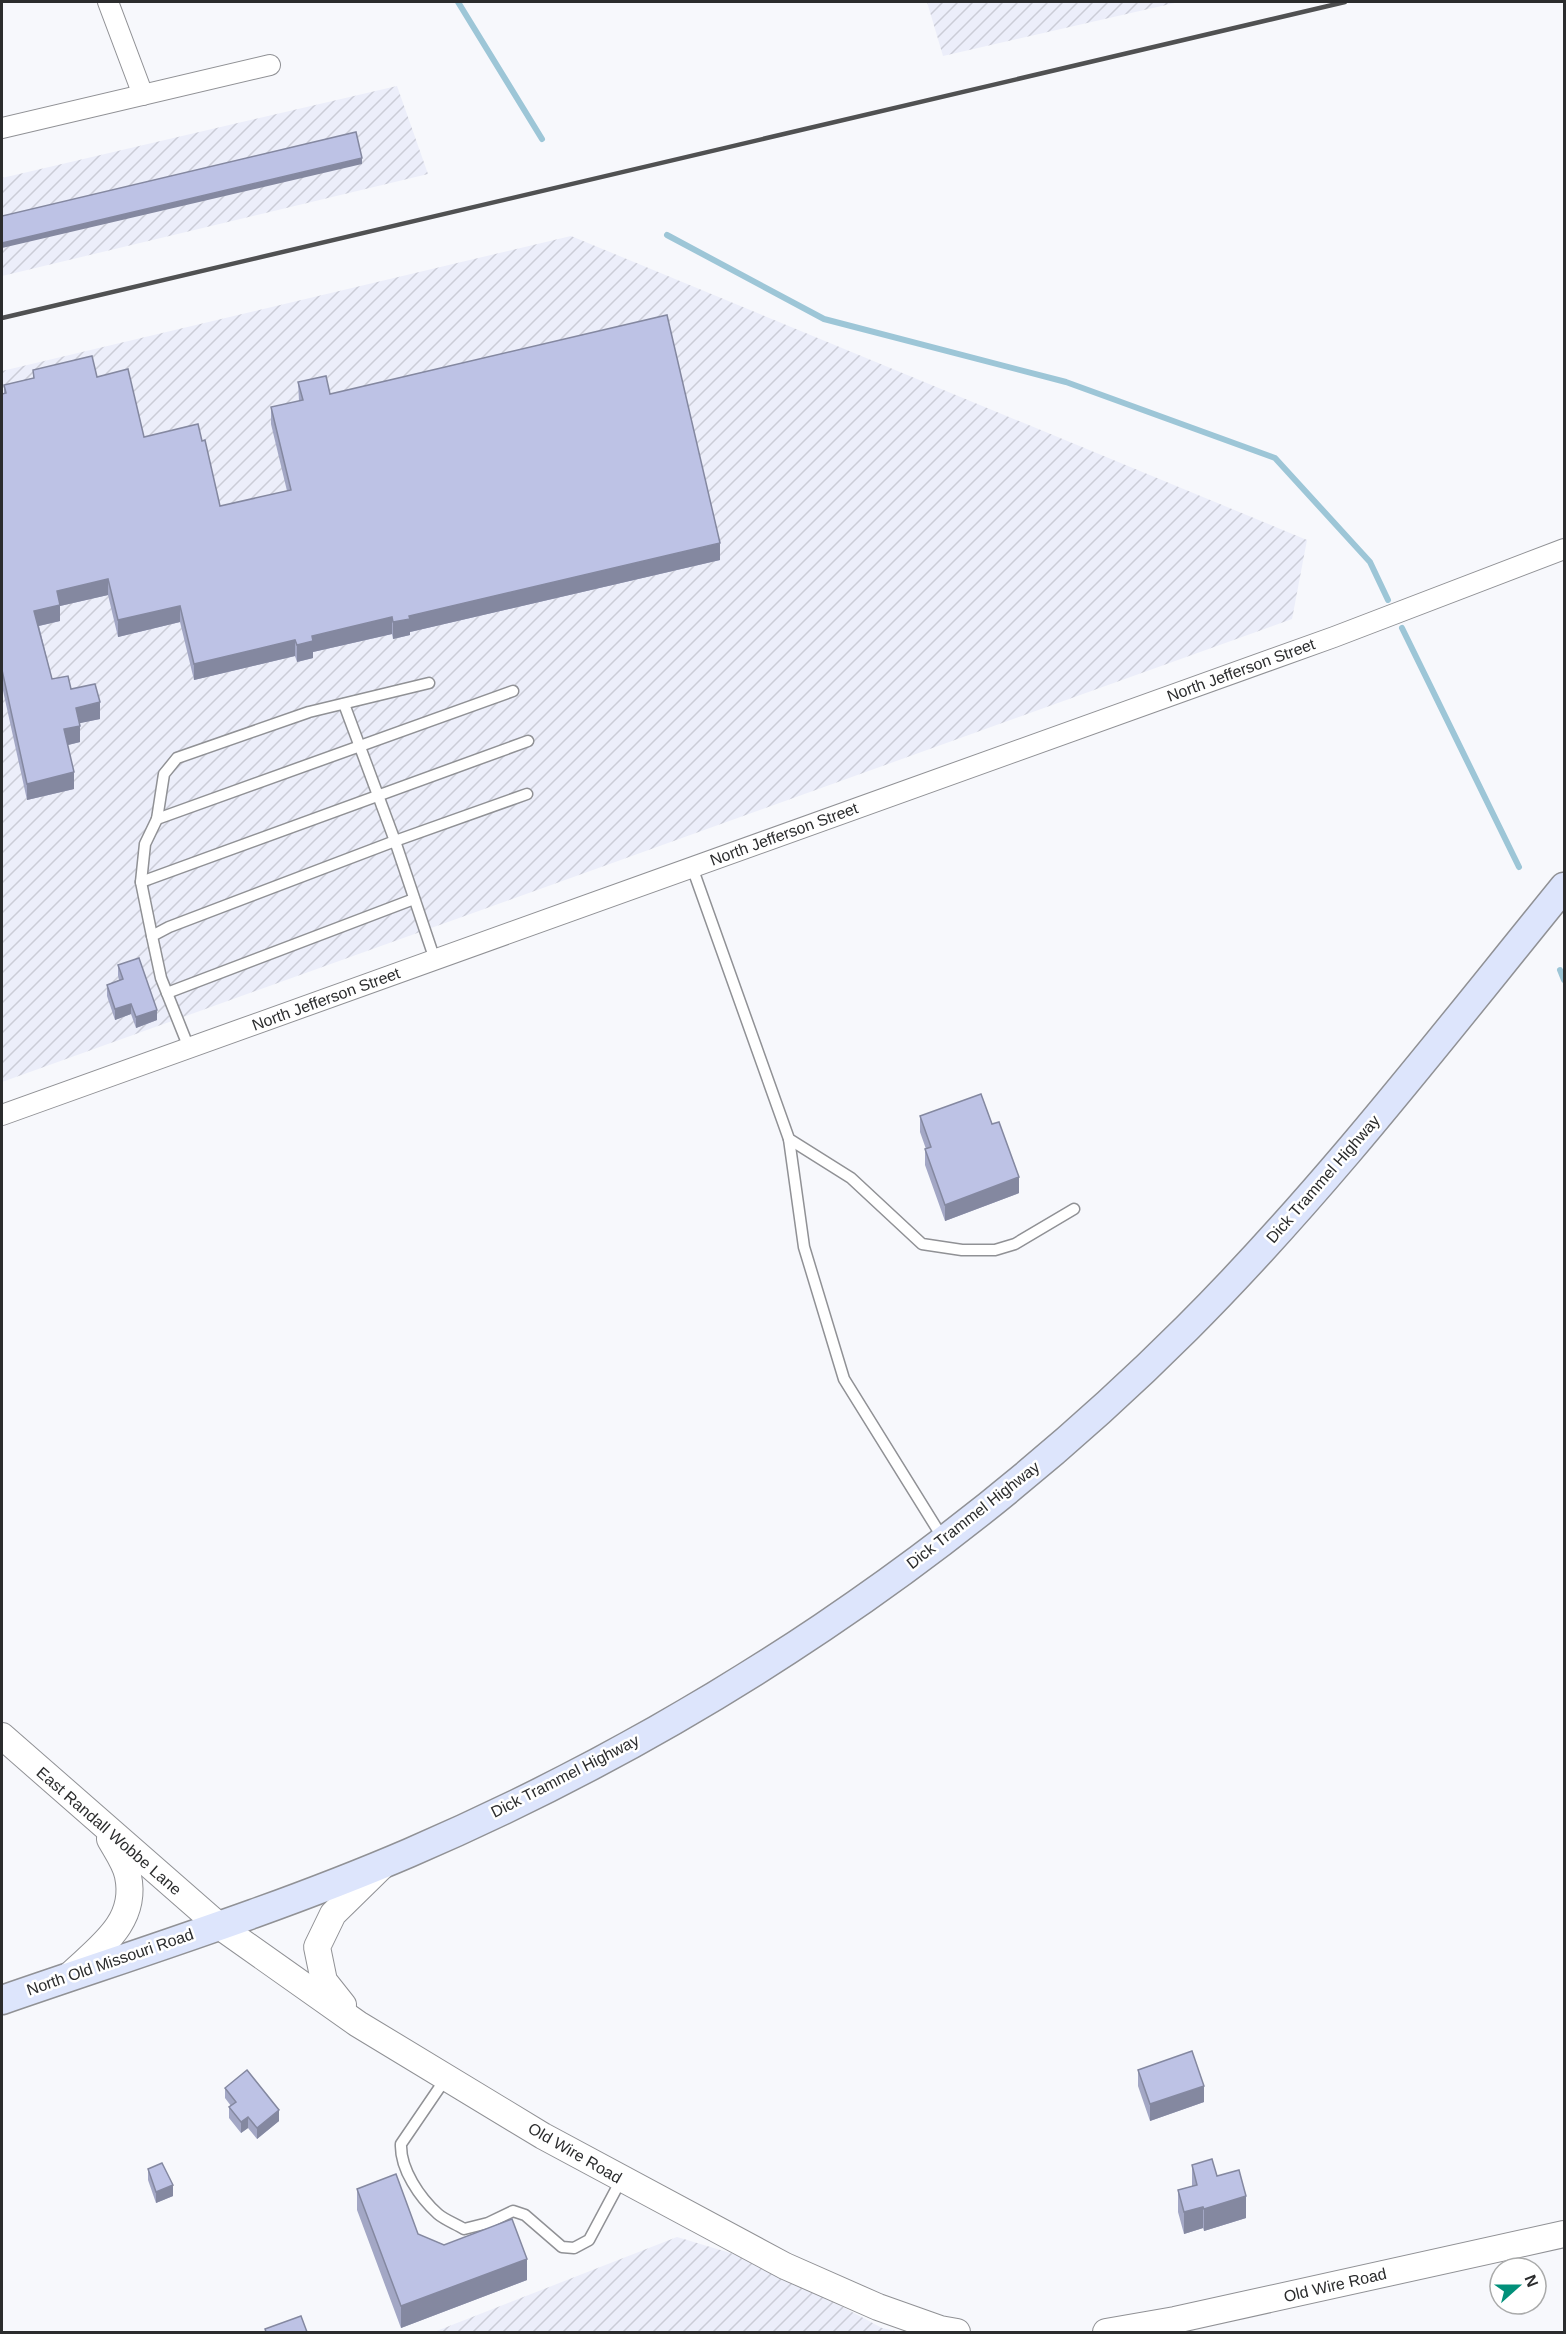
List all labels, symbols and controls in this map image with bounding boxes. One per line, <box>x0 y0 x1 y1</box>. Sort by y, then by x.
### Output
street label: North Jefferson Street <box>1165 635 1318 705</box>
street label: North Jefferson Street <box>708 799 861 869</box>
street label: North Jefferson Street <box>250 964 403 1034</box>
street label: Dick Trammel Highway <box>1263 1112 1383 1246</box>
street label: Dick Trammel Highway <box>903 1458 1043 1572</box>
street label: Dick Trammel Highway <box>488 1731 642 1821</box>
street label: East Randall Wobbe Lane <box>33 1764 185 1898</box>
street label: North Old Missouri Road <box>24 1925 196 1999</box>
street label: Old Wire Road <box>525 2119 625 2187</box>
north arrow <box>1488 2256 1548 2316</box>
street label: Old Wire Road <box>1282 2265 1388 2305</box>
text: N <box>1522 2272 1542 2289</box>

